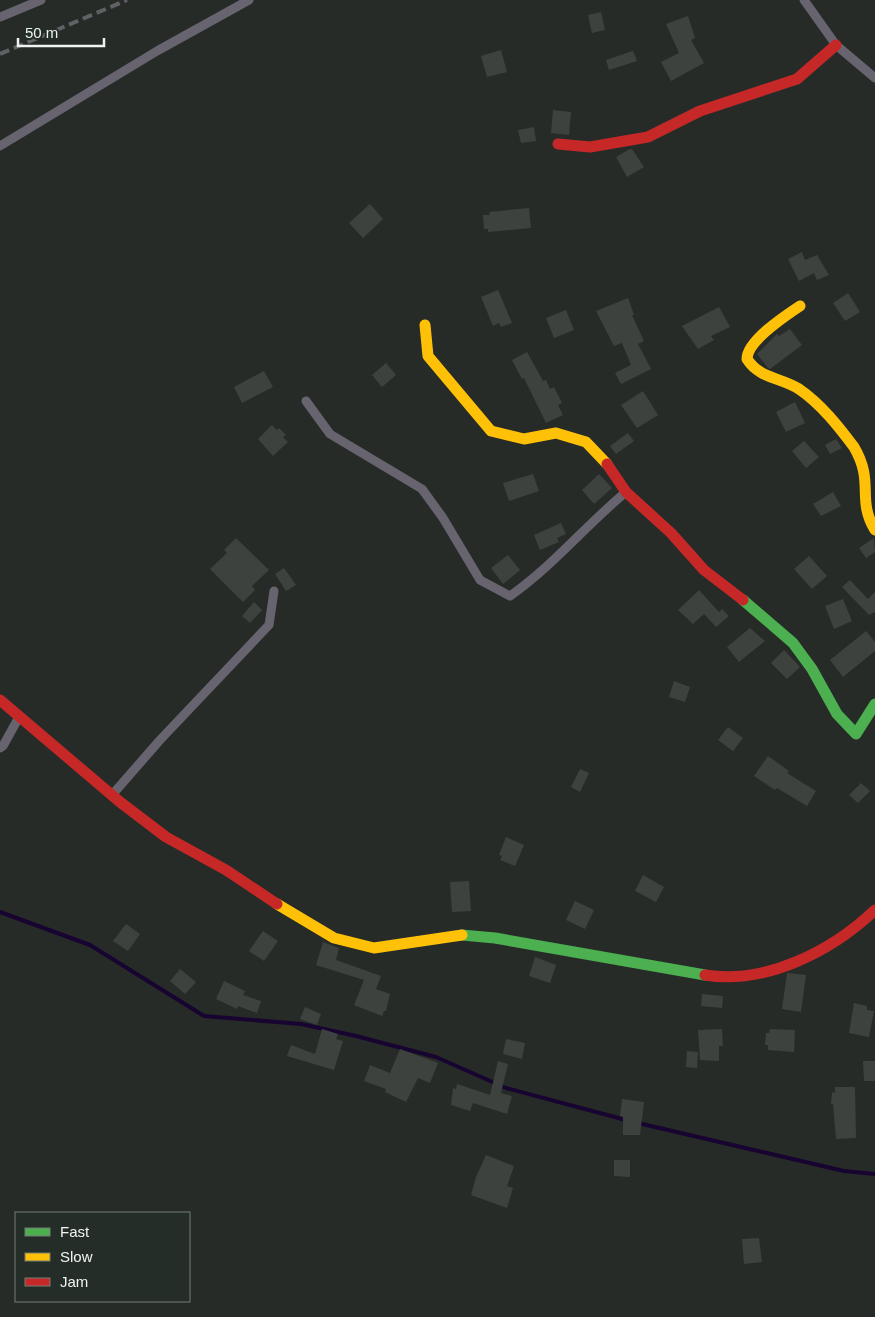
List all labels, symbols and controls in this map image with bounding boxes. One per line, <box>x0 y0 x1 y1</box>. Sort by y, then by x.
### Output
scale bar <box>18 15 104 47</box>
text: 50 m <box>25 24 58 41</box>
legend <box>15 1212 190 1302</box>
text: Fast <box>60 1223 90 1240</box>
text: Slow <box>60 1248 93 1265</box>
text: Jam <box>60 1273 88 1290</box>

